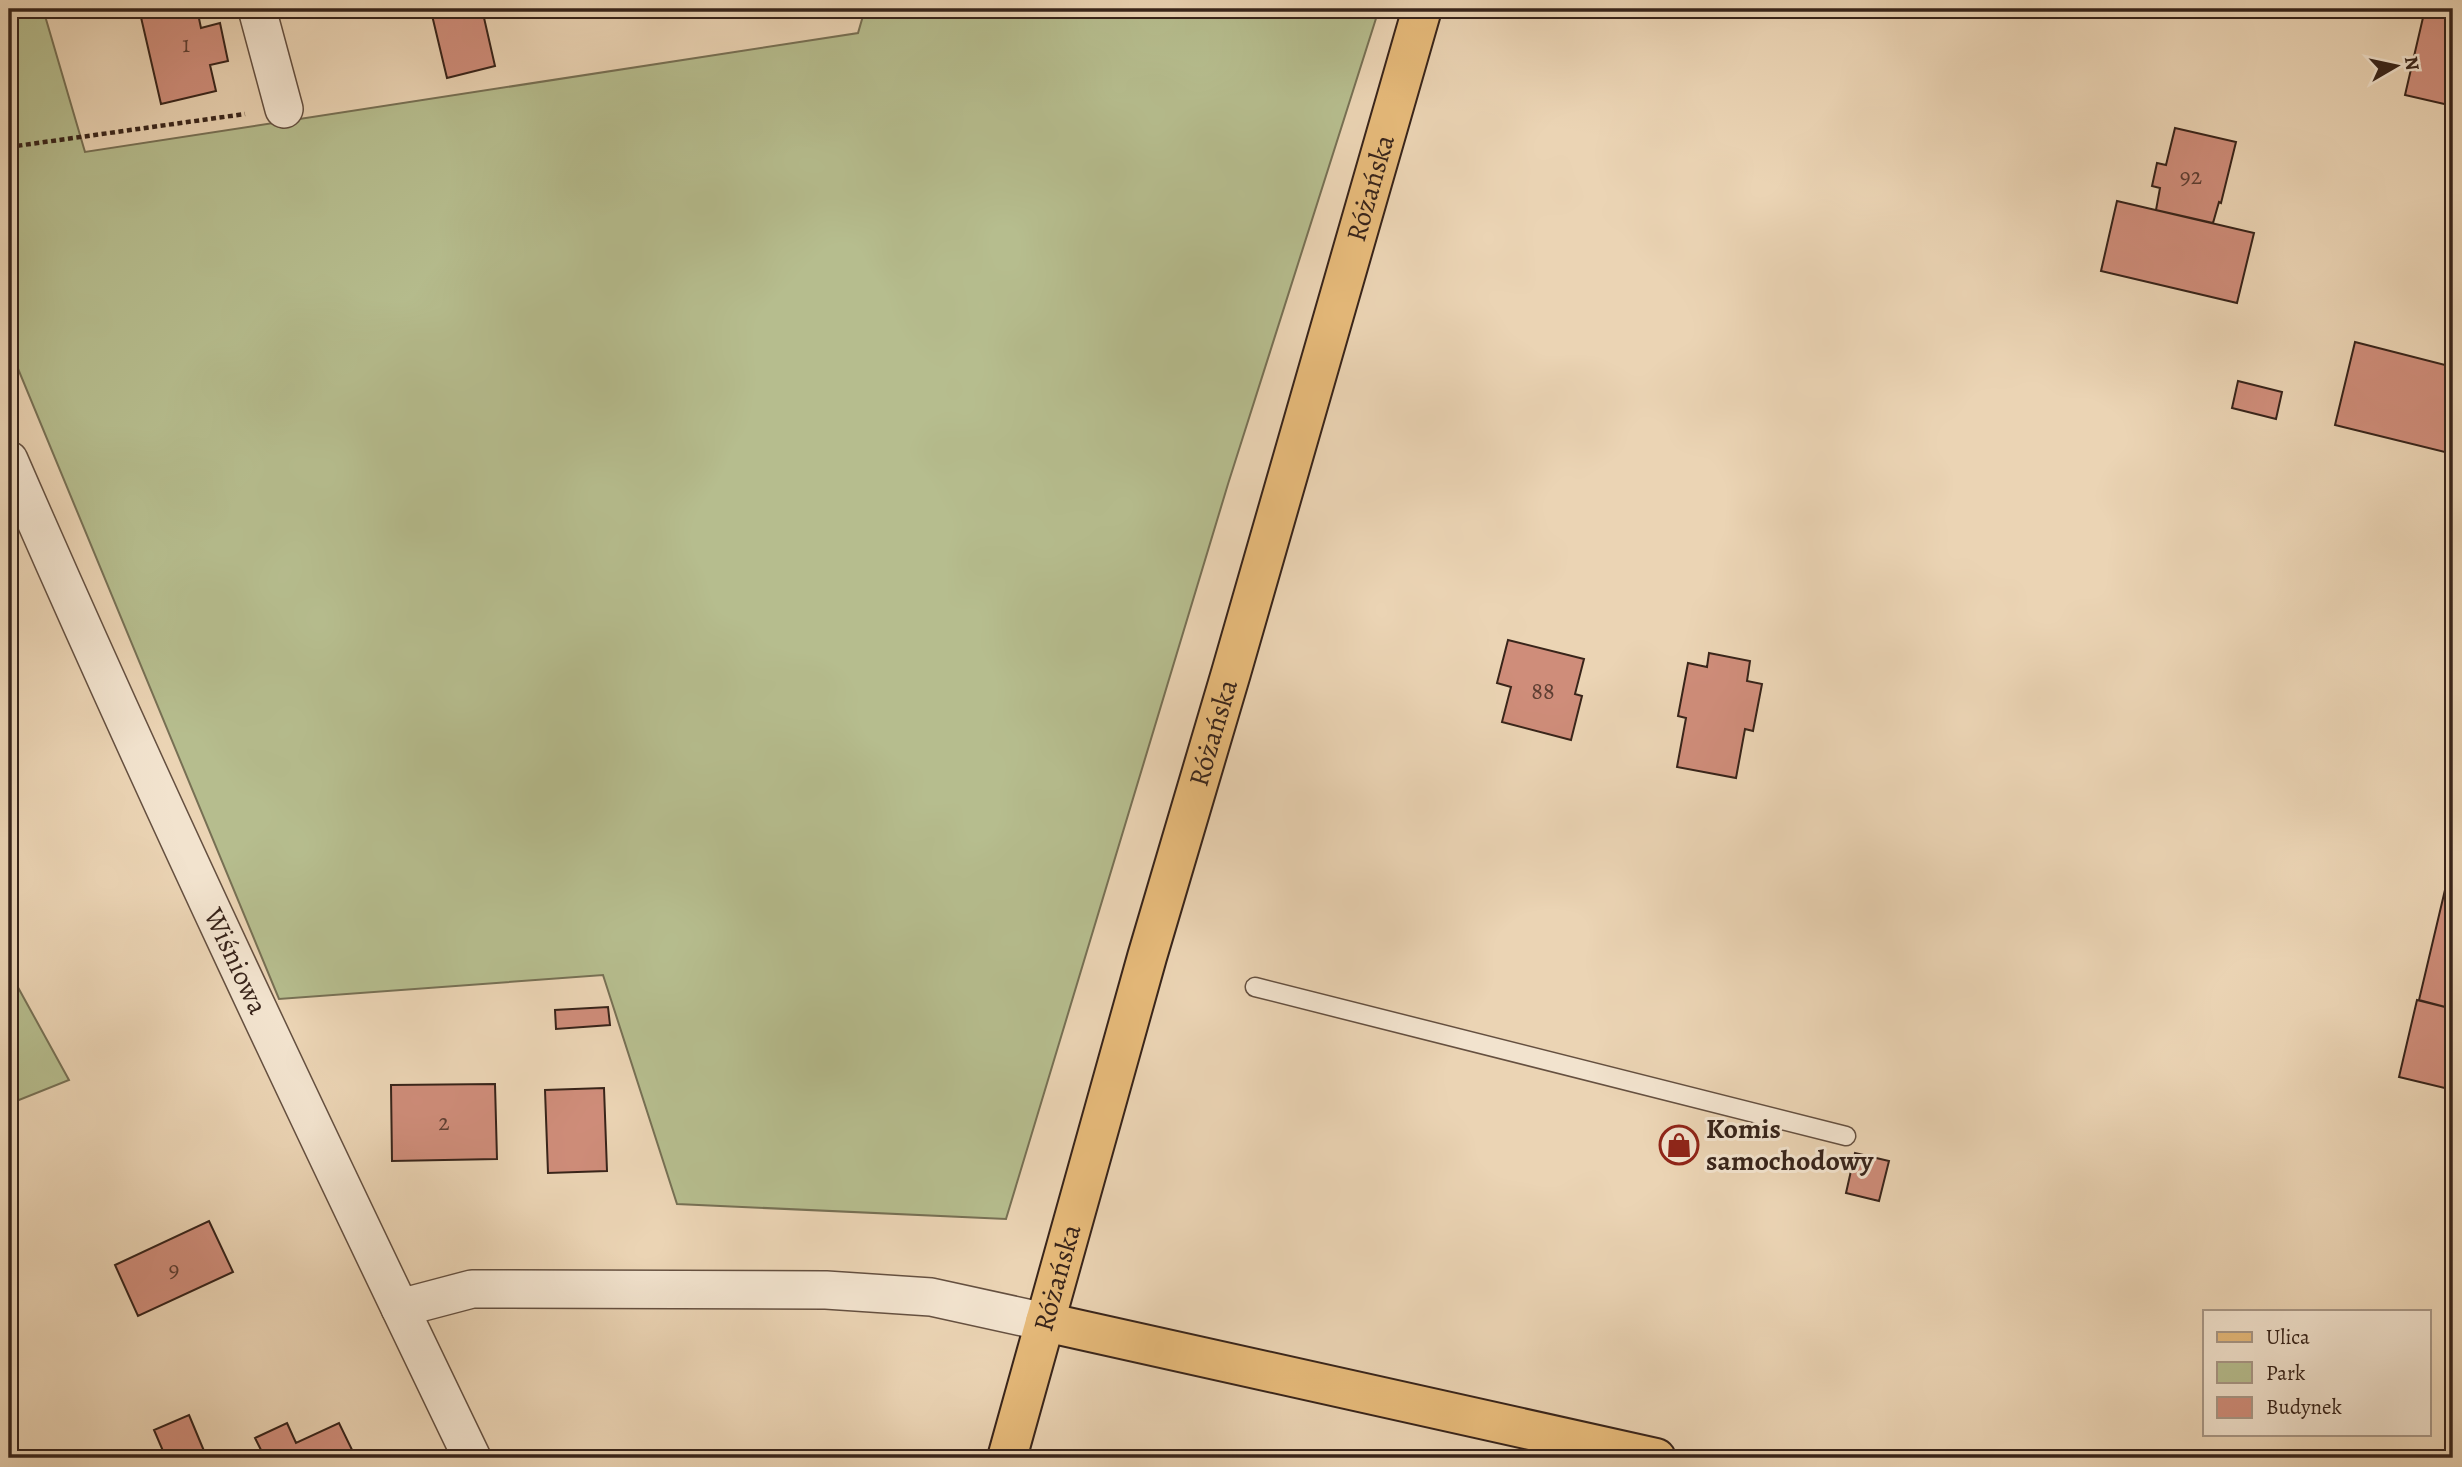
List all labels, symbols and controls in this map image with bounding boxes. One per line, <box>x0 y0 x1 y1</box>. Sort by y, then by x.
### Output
house number: 1 <box>182 28 190 60</box>
north arrow <box>2360 32 2430 102</box>
text: N <box>2398 55 2426 73</box>
street label: Różańska <box>1337 130 1404 246</box>
house number: 92 <box>2180 160 2202 192</box>
street label: Różańska <box>1180 675 1247 791</box>
house number: 88 <box>1531 675 1555 707</box>
street label: Wiśniowa <box>194 901 277 1021</box>
house number: 2 <box>438 1106 450 1138</box>
place label: Komis samochodowy <box>1706 1110 1874 1180</box>
shop icon: Komis samochodowy <box>1658 1124 1700 1166</box>
street label: Różańska <box>1024 1220 1090 1336</box>
house number: 9 <box>169 1253 179 1285</box>
legend <box>2203 1310 2430 1436</box>
text: Ulica <box>2266 1323 2310 1351</box>
text: Park <box>2266 1359 2306 1387</box>
text: Budynek <box>2266 1393 2342 1421</box>

